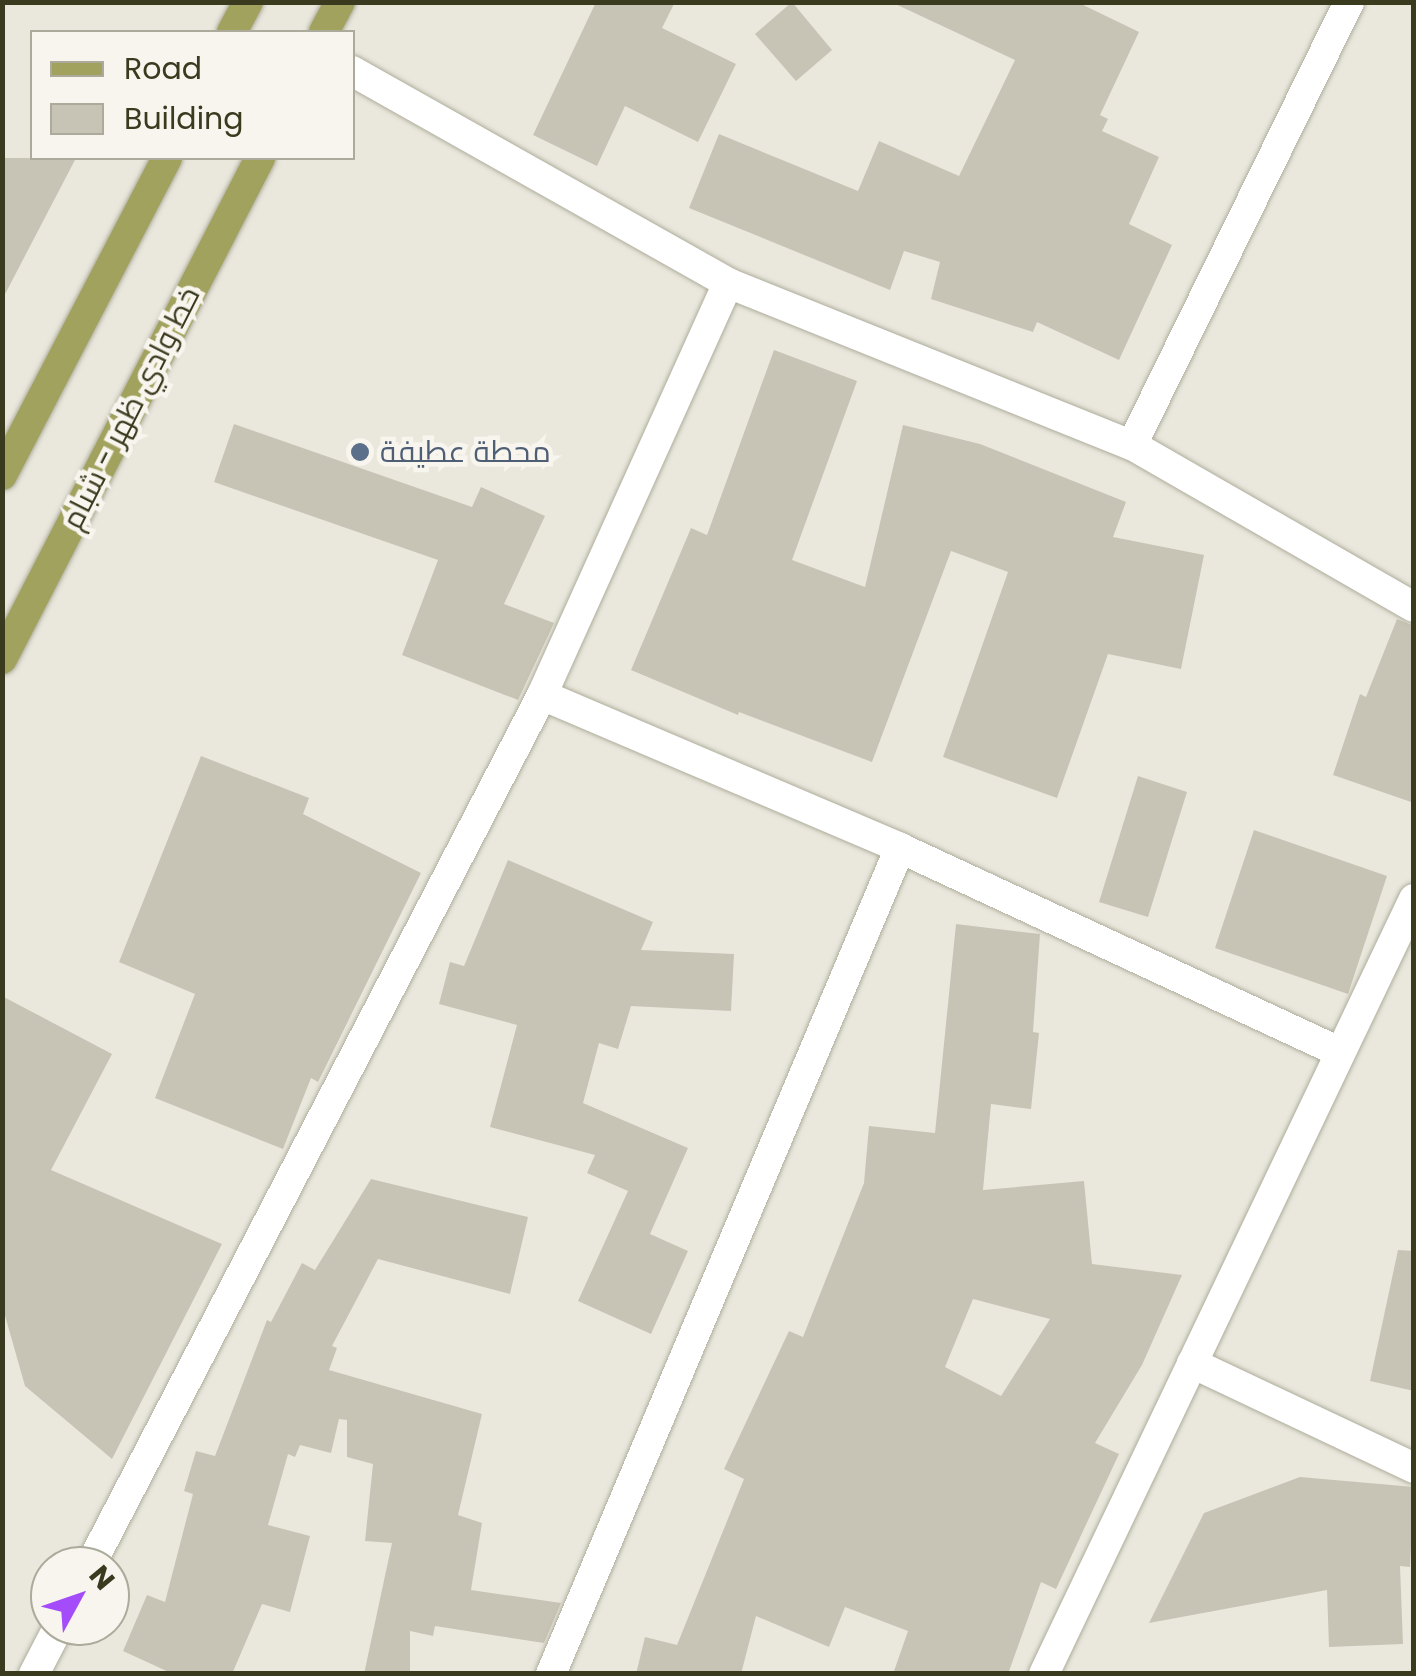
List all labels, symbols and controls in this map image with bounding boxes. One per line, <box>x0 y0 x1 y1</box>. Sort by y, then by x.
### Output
legend <box>30 30 355 160</box>
text: Road <box>124 47 202 90</box>
text: Building <box>124 97 244 140</box>
street label: خط وادي ظهر - شبام <box>54 281 208 535</box>
place label: محطة عطيفة <box>380 434 551 470</box>
marker: محطة عطيفة <box>349 441 371 463</box>
north arrow <box>30 1546 130 1646</box>
text: N <box>80 1557 124 1598</box>

